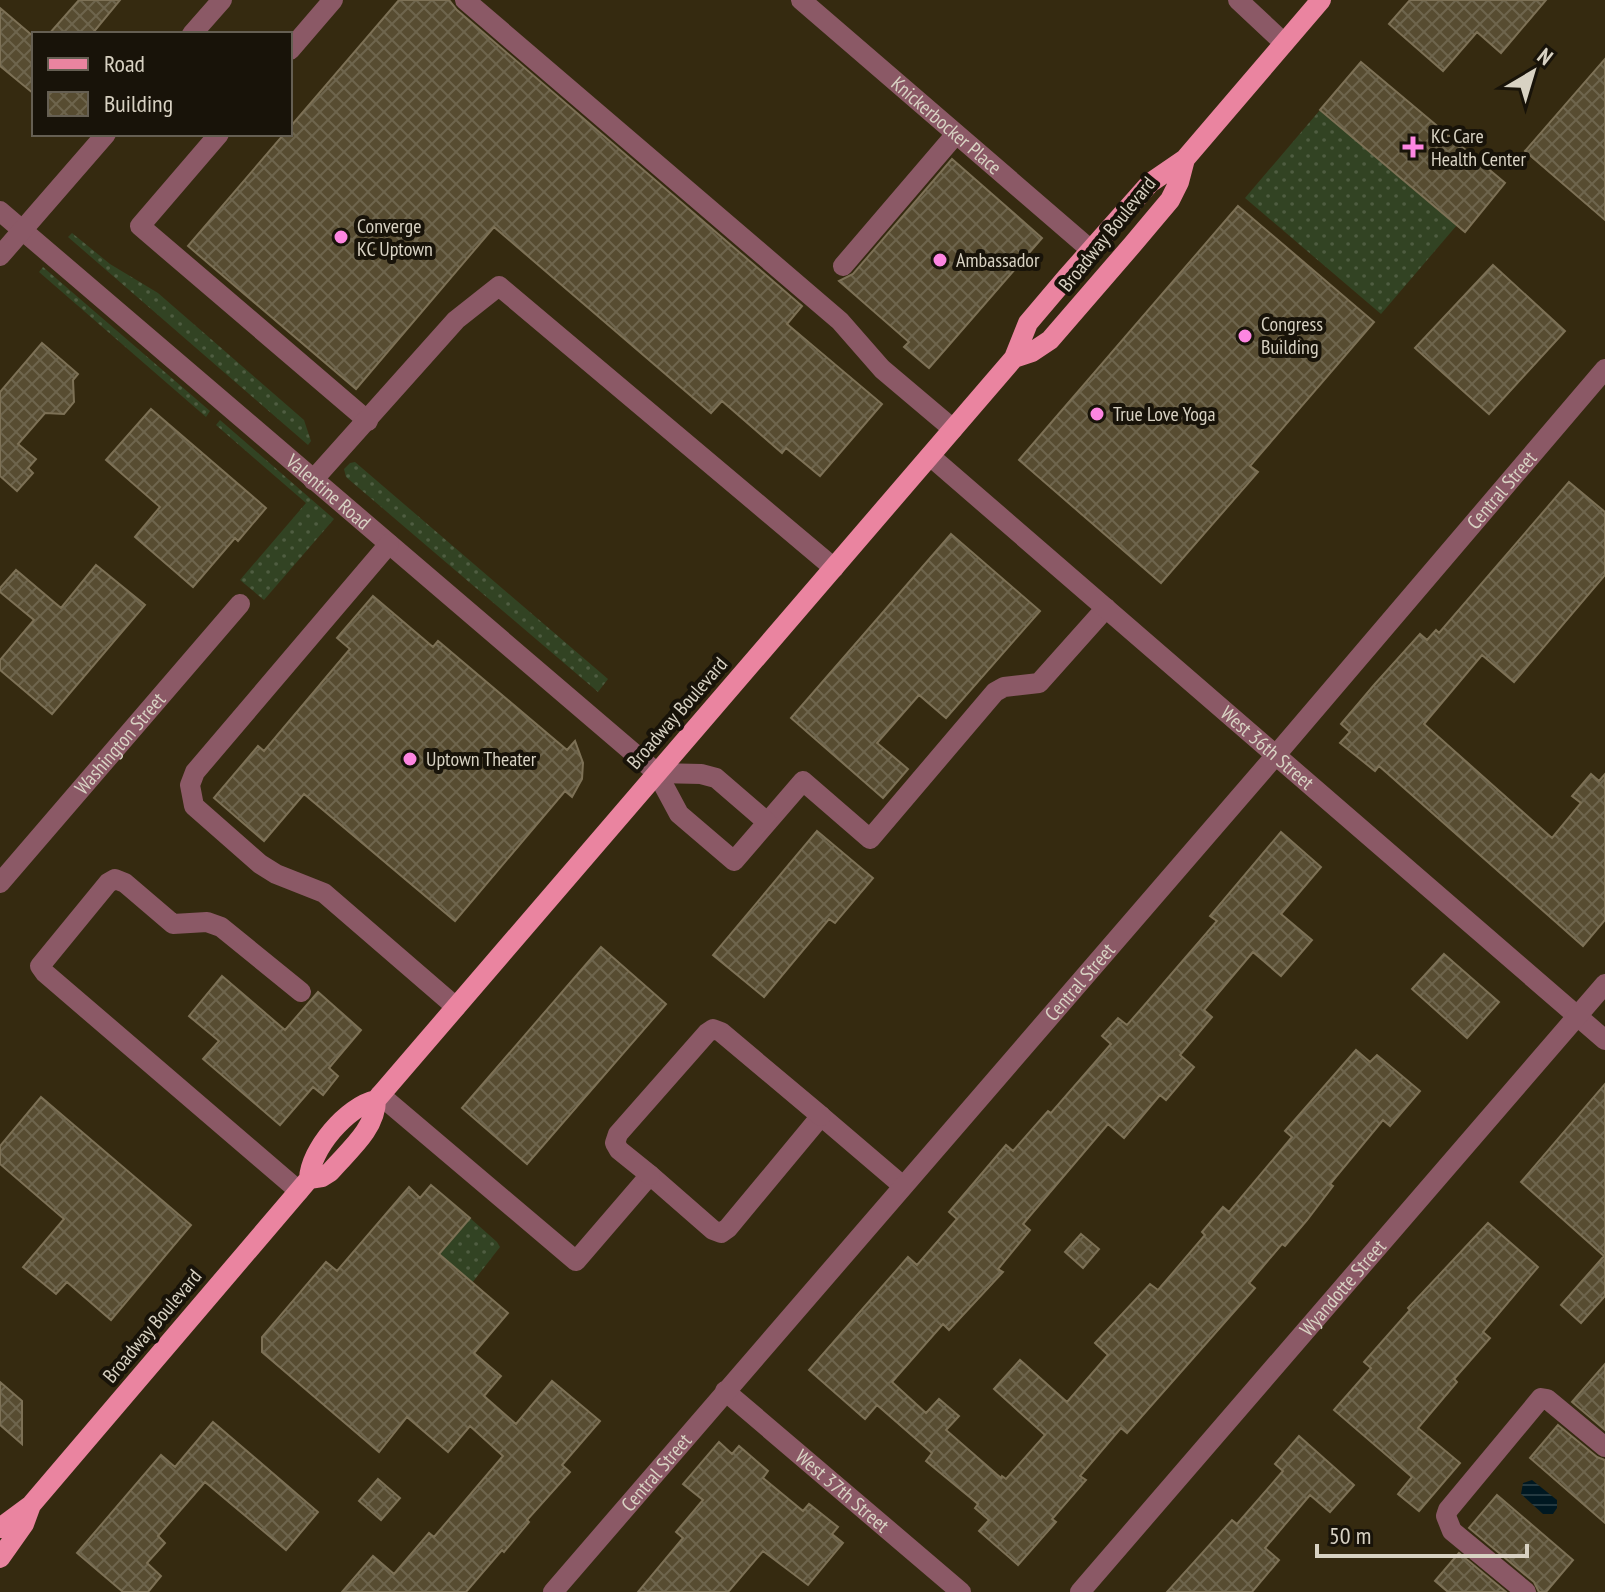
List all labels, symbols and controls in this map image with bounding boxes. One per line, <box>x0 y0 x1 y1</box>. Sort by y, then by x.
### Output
legend <box>32 32 292 136</box>
north arrow <box>1493 32 1573 112</box>
text: N <box>1532 42 1559 71</box>
text: Road <box>104 48 145 79</box>
street label: Knickerbocker Place <box>886 71 1007 180</box>
text: Building <box>104 88 173 119</box>
place label: KC Care Health Center <box>1431 123 1526 172</box>
marker: KC Care Health Center <box>1402 136 1424 158</box>
street label: Broadway Boulevard <box>1053 171 1161 297</box>
place label: Converge KC Uptown <box>357 213 433 262</box>
marker: Converge KC Uptown <box>332 228 350 246</box>
place label: Ambassador <box>956 247 1040 273</box>
marker: Ambassador <box>931 251 949 269</box>
place label: Congress Building <box>1261 311 1323 360</box>
marker: Congress Building <box>1236 327 1254 345</box>
place label: True Love Yoga <box>1113 401 1215 427</box>
marker: True Love Yoga <box>1088 405 1106 423</box>
street label: Central Street <box>1461 445 1543 535</box>
street label: Valentine Road <box>280 448 376 535</box>
street label: Broadway Boulevard <box>621 651 733 775</box>
street label: Washington Street <box>69 687 171 800</box>
street label: West 36th Street <box>1215 700 1320 796</box>
place label: Uptown Theater <box>426 746 537 772</box>
marker: Uptown Theater <box>401 750 419 768</box>
street label: Central Street <box>1039 937 1121 1026</box>
street label: Wyandotte Street <box>1294 1234 1392 1341</box>
street label: Broadway Boulevard <box>97 1264 207 1388</box>
street label: Central Street <box>615 1428 697 1517</box>
street label: West 37th Street <box>790 1444 895 1538</box>
scale bar <box>1317 1508 1527 1558</box>
text: 50 m <box>1329 1520 1371 1551</box>

